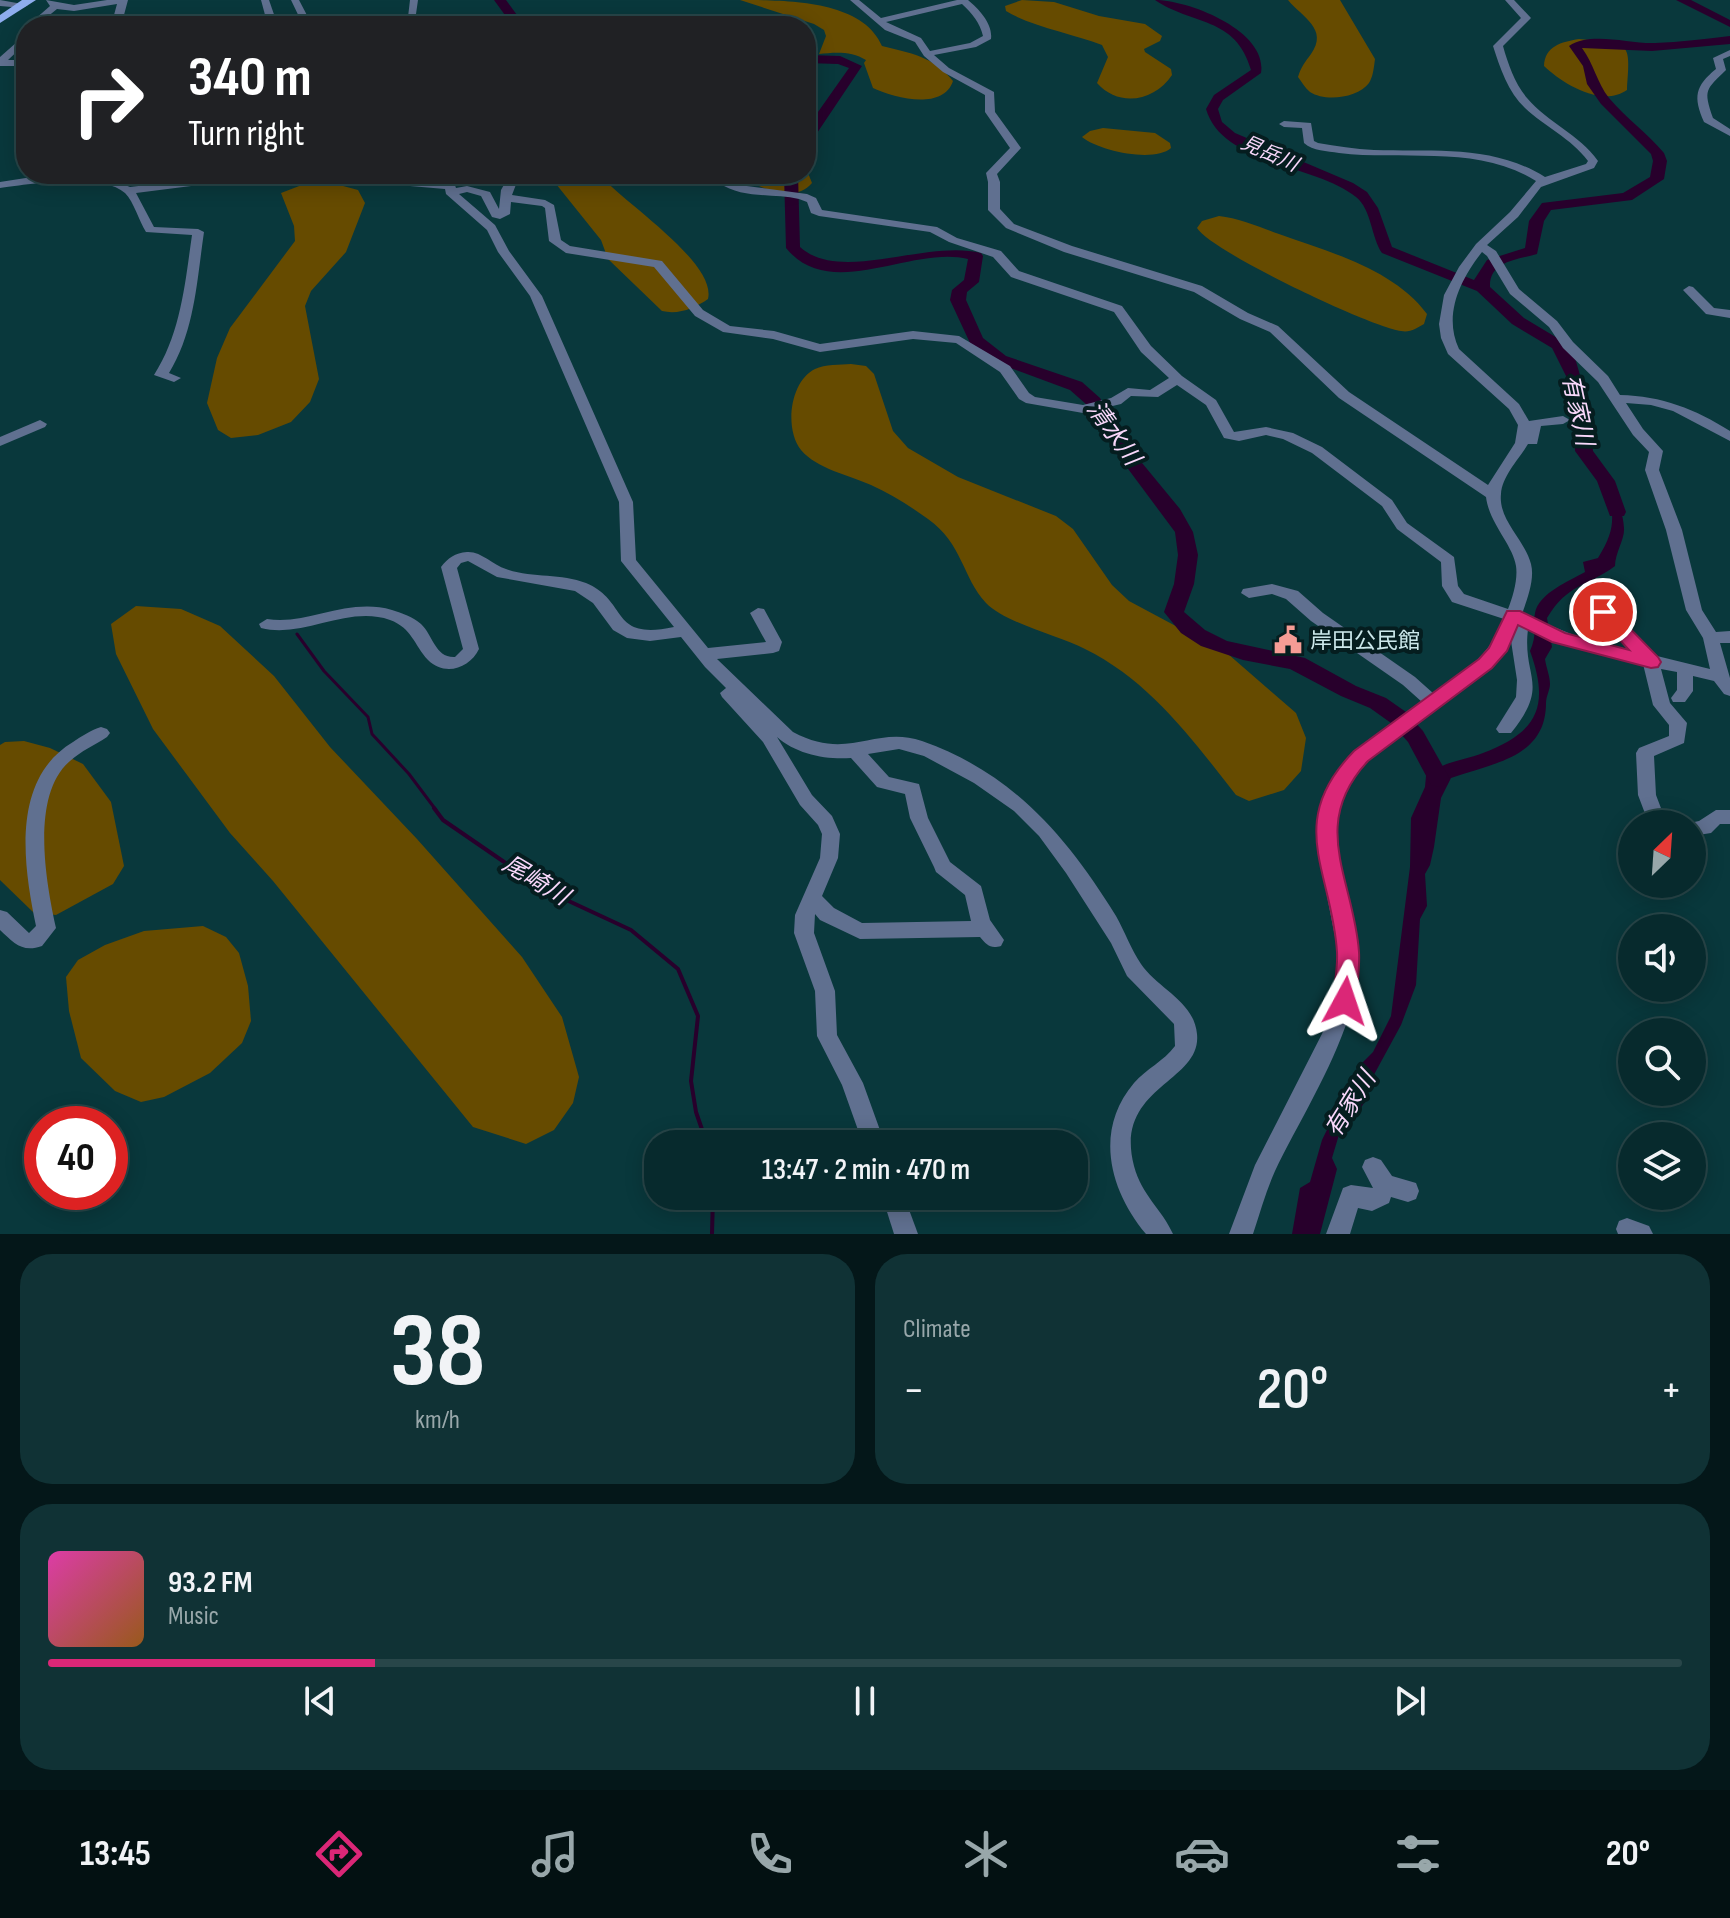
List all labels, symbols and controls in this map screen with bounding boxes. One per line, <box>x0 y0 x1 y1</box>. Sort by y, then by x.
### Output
text: 340 m <box>188 45 312 112</box>
icon: right <box>56 48 160 152</box>
text: Turn right <box>188 113 305 156</box>
water label: 見岳川 <box>1237 131 1304 178</box>
water label: 有家川 <box>1556 372 1600 451</box>
water label: 清水川 <box>1081 396 1148 473</box>
pin <box>1569 578 1637 646</box>
icon: arrive <box>1581 590 1625 634</box>
public building icon: 岸田公民館 <box>1273 625 1303 655</box>
place label: 岸田公民館 <box>1310 628 1420 655</box>
north arrow <box>1618 810 1706 898</box>
map controls <box>1618 810 1706 1210</box>
water label: 尾崎川 <box>497 849 577 913</box>
button: sound <box>1618 914 1706 1002</box>
position arrow <box>1303 959 1387 1043</box>
button: search <box>1618 1018 1706 1106</box>
water label: 有家川 <box>1319 1064 1383 1142</box>
speed limit sign: 40 <box>24 1106 128 1210</box>
button: layers <box>1618 1122 1706 1210</box>
text: 13:47 · 2 min · 470 m <box>762 1152 970 1188</box>
text: 38 <box>390 1290 485 1415</box>
text: Climate <box>903 1314 971 1345</box>
text: 20° <box>1257 1354 1328 1426</box>
text: − <box>903 1364 925 1417</box>
text: + <box>1660 1364 1682 1417</box>
text: km/h <box>415 1405 460 1436</box>
text: 93.2 FM <box>168 1565 252 1601</box>
text: Music <box>168 1601 219 1632</box>
icon: previous <box>298 1679 342 1723</box>
icon: pause <box>843 1679 887 1723</box>
icon: next <box>1388 1679 1432 1723</box>
icon: directions <box>311 1826 367 1882</box>
icon: music <box>527 1826 583 1882</box>
icon: phone <box>742 1826 798 1882</box>
icon: climate <box>958 1826 1014 1882</box>
icon: car <box>1174 1826 1230 1882</box>
icon: filters <box>1390 1826 1446 1882</box>
text: 13:45 <box>80 1833 151 1876</box>
text: 20° <box>1606 1833 1650 1876</box>

